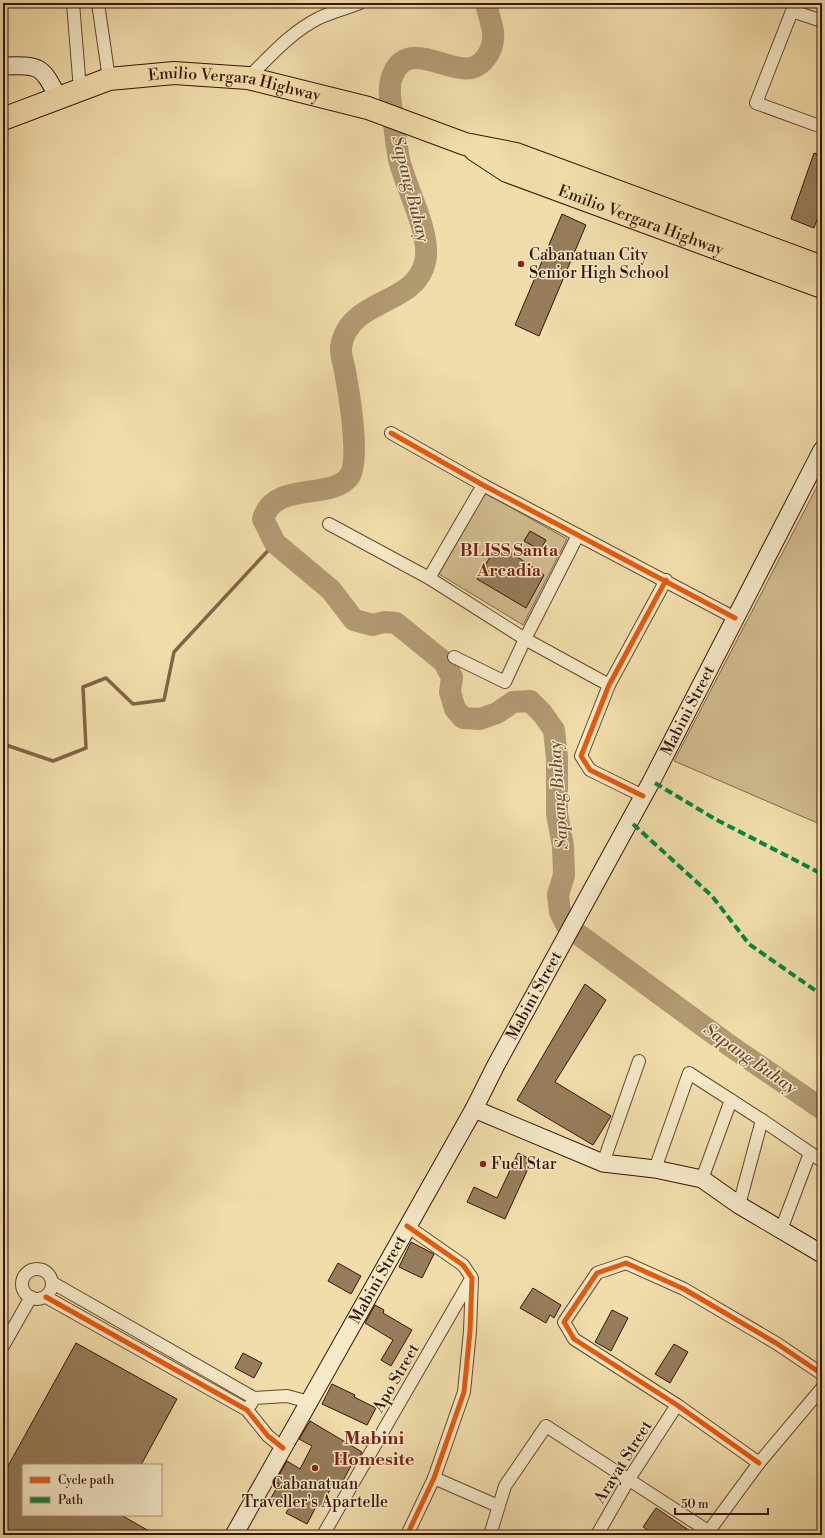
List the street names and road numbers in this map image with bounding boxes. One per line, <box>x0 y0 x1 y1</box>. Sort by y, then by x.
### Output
street label: Emilio Vergara Highway <box>147 63 323 106</box>
street label: Emilio Vergara Highway <box>555 181 727 260</box>
street label: Mabini Street <box>656 662 719 759</box>
street label: Mabini Street <box>501 948 566 1044</box>
street label: Mabini Street <box>345 1232 411 1327</box>
street label: Apo Street <box>368 1340 424 1417</box>
street label: Arayat Street <box>589 1417 657 1508</box>

